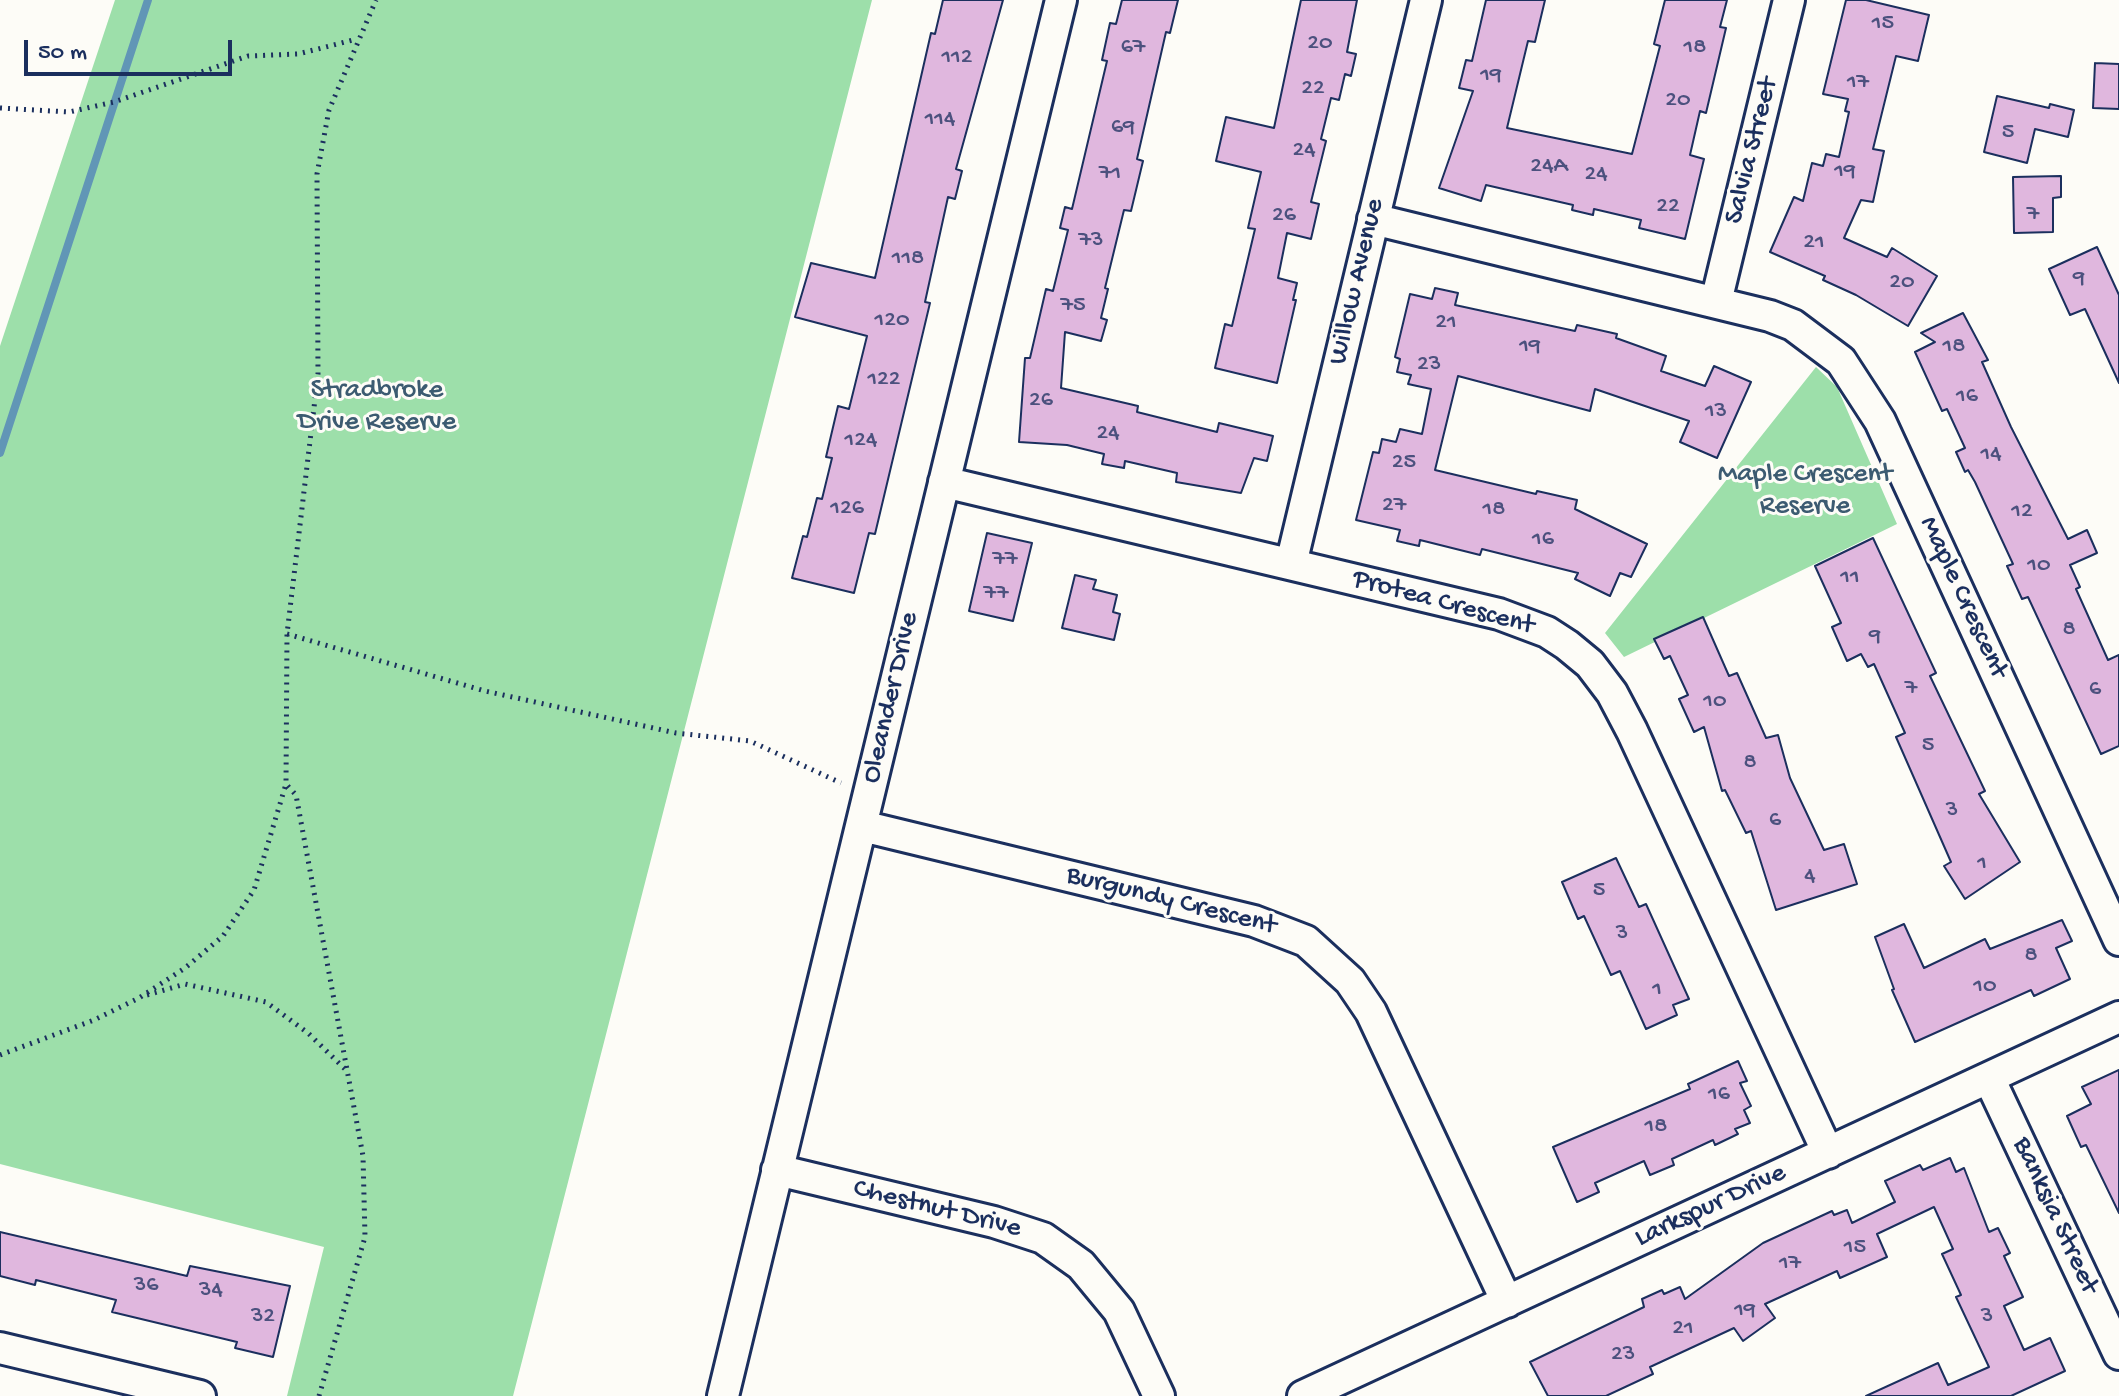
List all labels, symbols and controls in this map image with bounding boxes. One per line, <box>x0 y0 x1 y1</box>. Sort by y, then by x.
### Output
house number: 15 <box>1872 10 1894 38</box>
scale bar <box>28 24 236 74</box>
house number: 20 <box>1307 30 1333 58</box>
house number: 67 <box>1121 34 1145 62</box>
house number: 18 <box>1684 34 1706 62</box>
text: 50 m <box>38 39 87 68</box>
house number: 112 <box>941 44 973 72</box>
house number: 19 <box>1480 62 1502 90</box>
house number: 17 <box>1847 69 1869 97</box>
street label: Salvia Street <box>1719 74 1787 228</box>
house number: 22 <box>1301 75 1325 103</box>
house number: 20 <box>1665 87 1691 115</box>
house number: 114 <box>925 106 955 134</box>
house number: 69 <box>1111 114 1135 142</box>
house number: 5 <box>2002 119 2014 147</box>
house number: 24 <box>1292 137 1316 165</box>
house number: 24A <box>1530 153 1568 181</box>
house number: 19 <box>1834 158 1856 186</box>
house number: 71 <box>1099 160 1121 188</box>
house number: 24 <box>1584 161 1608 189</box>
house number: 22 <box>1656 193 1680 221</box>
street label: Willow Avenue <box>1323 196 1393 368</box>
house number: 7 <box>2027 201 2039 229</box>
house number: 26 <box>1272 202 1296 230</box>
house number: 73 <box>1079 227 1103 255</box>
house number: 21 <box>1803 229 1825 257</box>
house number: 118 <box>892 245 924 273</box>
house number: 9 <box>2073 265 2085 293</box>
house number: 20 <box>1889 269 1915 297</box>
house number: 75 <box>1060 292 1086 320</box>
house number: 120 <box>874 307 910 335</box>
house number: 21 <box>1435 309 1457 337</box>
house number: 19 <box>1519 333 1541 361</box>
house number: 18 <box>1943 333 1965 361</box>
house number: 23 <box>1417 351 1441 379</box>
house number: 122 <box>867 366 901 394</box>
park label: Stradbroke Drive Reserve <box>298 375 456 441</box>
house number: 16 <box>1956 383 1978 411</box>
house number: 26 <box>1029 387 1053 415</box>
house number: 13 <box>1705 398 1727 426</box>
house number: 24 <box>1096 420 1120 448</box>
house number: 124 <box>845 427 877 455</box>
house number: 14 <box>1980 441 2002 469</box>
house number: 25 <box>1392 449 1416 477</box>
park label: Maple Crescent Reserve <box>1718 459 1892 525</box>
house number: 27 <box>1382 492 1406 520</box>
house number: 126 <box>830 495 864 523</box>
house number: 18 <box>1483 496 1505 524</box>
house number: 12 <box>2011 498 2033 526</box>
street label: Maple Crescent <box>1910 512 2014 684</box>
house number: 16 <box>1532 526 1554 554</box>
house number: 77 <box>993 546 1017 574</box>
house number: 10 <box>2027 552 2051 580</box>
street label: Protea Crescent <box>1349 564 1537 644</box>
house number: 11 <box>1840 564 1860 592</box>
house number: 77 <box>984 580 1008 608</box>
street label: Oleander Drive <box>856 609 928 787</box>
house number: 8 <box>2062 616 2076 644</box>
house number: 9 <box>1869 623 1881 651</box>
house number: 7 <box>1905 675 1917 703</box>
house number: 6 <box>2089 676 2101 704</box>
house number: 10 <box>1703 688 1727 716</box>
house number: 5 <box>1922 732 1934 760</box>
house number: 8 <box>1743 749 1757 777</box>
house number: 3 <box>1946 797 1958 825</box>
house number: 6 <box>1769 807 1781 835</box>
house number: 1 <box>1977 850 1987 878</box>
street label: Burgundy Crescent <box>1063 860 1279 944</box>
house number: 4 <box>1804 863 1816 891</box>
house number: 5 <box>1593 877 1605 905</box>
house number: 3 <box>1616 920 1628 948</box>
house number: 8 <box>2024 942 2038 970</box>
house number: 10 <box>1973 973 1997 1001</box>
house number: 1 <box>1652 976 1662 1004</box>
house number: 16 <box>1708 1081 1730 1109</box>
house number: 18 <box>1645 1113 1667 1141</box>
street label: Banksia Street <box>2003 1132 2105 1300</box>
street label: Larkspur Drive <box>1630 1157 1792 1257</box>
street label: Chestnut Drive <box>850 1173 1024 1247</box>
house number: 15 <box>1844 1234 1866 1262</box>
house number: 17 <box>1779 1250 1801 1278</box>
house number: 36 <box>134 1272 158 1300</box>
house number: 34 <box>199 1277 223 1305</box>
house number: 19 <box>1734 1297 1756 1325</box>
house number: 32 <box>251 1303 275 1331</box>
house number: 3 <box>1981 1303 1993 1331</box>
house number: 21 <box>1672 1315 1694 1343</box>
house number: 23 <box>1611 1341 1635 1369</box>

